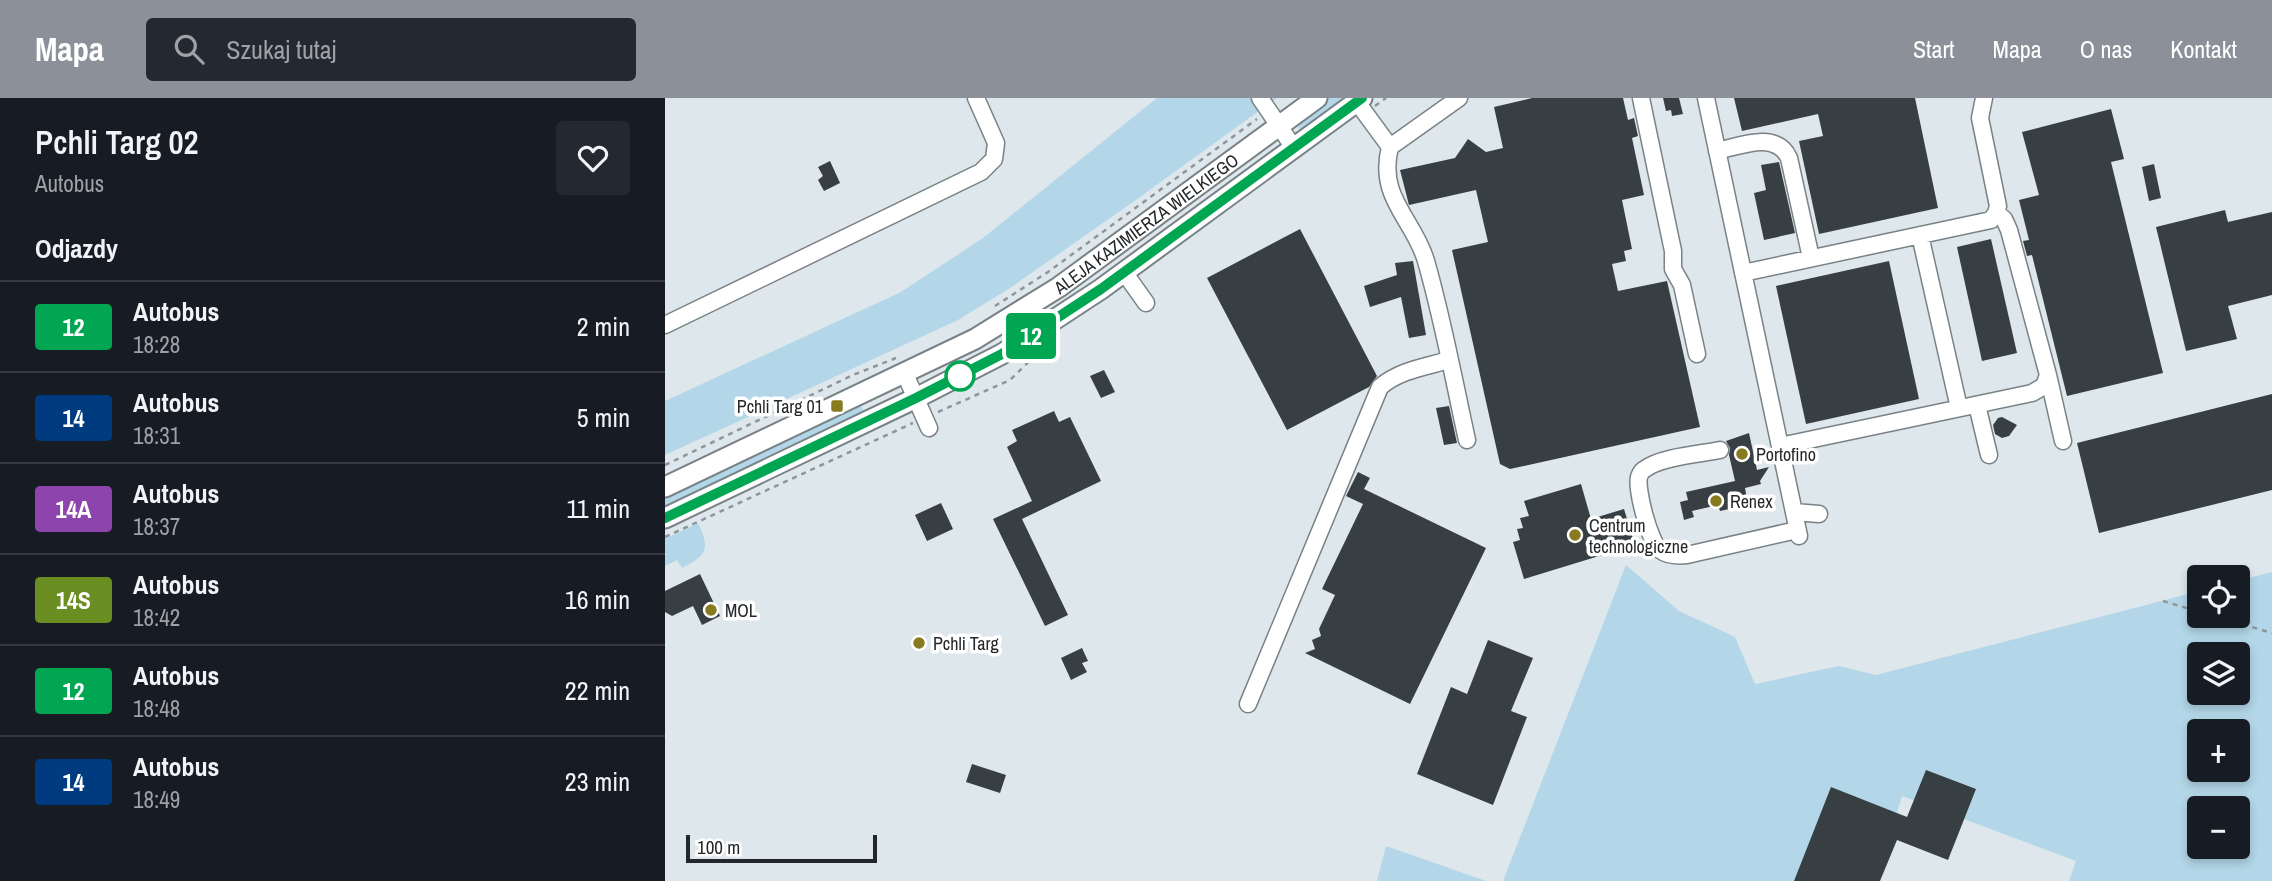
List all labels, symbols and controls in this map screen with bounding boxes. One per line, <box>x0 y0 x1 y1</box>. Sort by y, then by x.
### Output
search box <box>146 18 636 81</box>
text: Mapa <box>35 27 104 71</box>
icon: search <box>170 30 208 68</box>
text: Szukaj tutaj <box>226 32 336 67</box>
text: Start <box>1913 33 1955 65</box>
text: Mapa <box>1993 33 2042 65</box>
text: O nas <box>2080 33 2132 65</box>
text: Kontakt <box>2170 33 2237 65</box>
text: Pchli Targ 02 <box>35 120 199 164</box>
button: heart <box>556 121 630 195</box>
street label: ALEJA KAZIMIERZA WIELKIEGO <box>1048 147 1243 300</box>
text: Autobus <box>35 168 104 199</box>
text: Odjazdy <box>35 231 118 266</box>
text: Autobus <box>133 294 219 329</box>
text: 2 min <box>577 309 630 344</box>
text: 12 <box>63 311 84 343</box>
line badge: 12 <box>999 313 1063 359</box>
text: 12 <box>1020 320 1042 352</box>
text: 18:28 <box>133 329 180 360</box>
unlabelled marker <box>945 361 975 391</box>
text: Autobus <box>133 385 219 420</box>
place label: Pchli Targ 01 <box>737 394 824 419</box>
marker: Pchli Targ 01 <box>829 398 845 414</box>
text: 5 min <box>577 400 630 435</box>
text: 14 <box>63 402 84 434</box>
text: 18:31 <box>133 420 180 451</box>
place label: Portofino <box>1756 442 1816 467</box>
marker: Portofino <box>1734 446 1750 462</box>
text: Autobus <box>133 476 219 511</box>
place label: Renex <box>1730 489 1773 514</box>
text: 11 min <box>566 491 630 526</box>
text: 14A <box>55 493 92 525</box>
marker: Renex <box>1708 493 1724 509</box>
text: 18:37 <box>133 511 180 542</box>
place label: Centrum technologiczne <box>1589 513 1688 559</box>
marker: Centrum technologiczne <box>1567 527 1583 543</box>
map controls <box>2187 565 2250 859</box>
button: locate <box>2187 565 2250 628</box>
text: Autobus <box>133 567 219 602</box>
text: 16 min <box>565 582 630 617</box>
text: 14S <box>56 584 91 616</box>
place label: MOL <box>725 598 757 623</box>
text: 18:42 <box>133 602 180 633</box>
marker: MOL <box>703 602 719 618</box>
place label: Pchli Targ <box>933 631 999 656</box>
marker: Pchli Targ <box>911 635 927 651</box>
button: layers <box>2187 642 2250 705</box>
text: Autobus <box>133 658 219 693</box>
text: 22 min <box>565 673 630 708</box>
text: 12 <box>63 675 84 707</box>
text: 18:48 <box>133 693 180 724</box>
button: + <box>2187 719 2250 782</box>
text: Autobus <box>133 749 219 784</box>
text: 23 min <box>565 764 630 799</box>
text: 14 <box>63 766 84 798</box>
text: 18:49 <box>133 784 180 815</box>
button: − <box>2187 796 2250 859</box>
scale bar <box>686 832 877 864</box>
text: 100 m <box>697 834 740 860</box>

